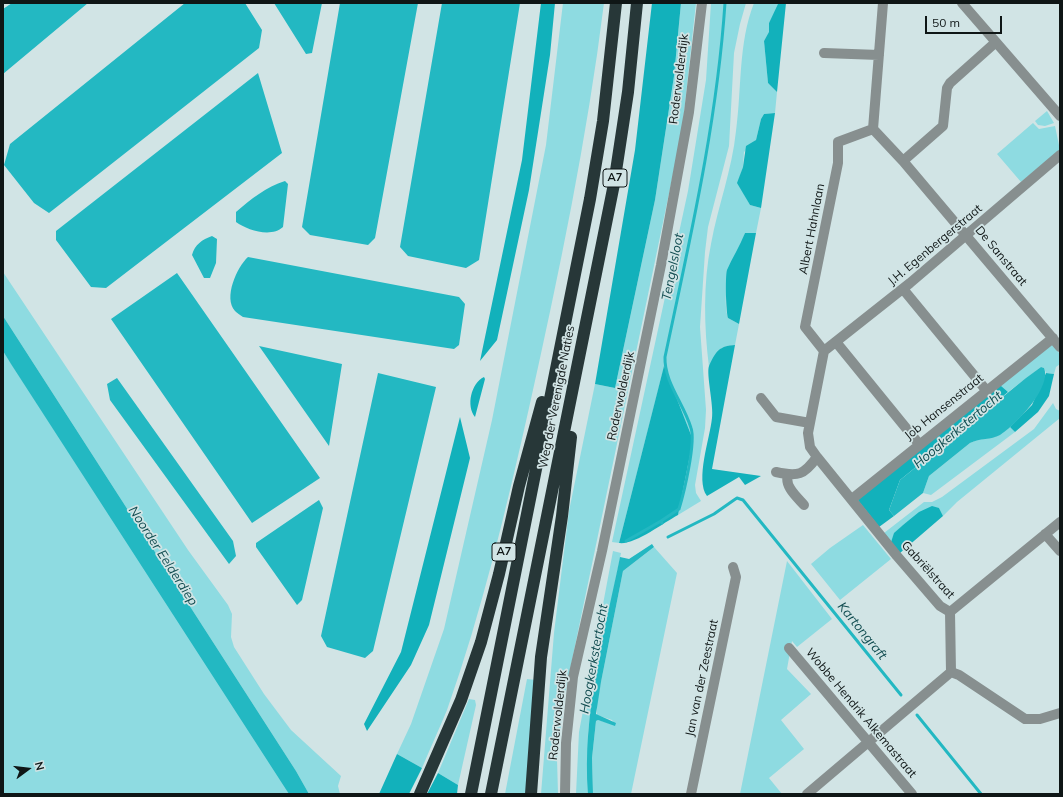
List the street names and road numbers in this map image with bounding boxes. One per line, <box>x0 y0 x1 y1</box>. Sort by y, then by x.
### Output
street label: Roderwolderdijk <box>666 33 692 125</box>
road number: A7 <box>603 169 627 187</box>
street label: Albert Hahnlaan <box>796 182 828 276</box>
street label: J.H. Egenbergerstraat <box>885 201 985 289</box>
street label: De Sanstraat <box>972 223 1030 289</box>
street label: Weg der Verenigde Naties <box>536 324 578 470</box>
street label: Roderwolderdijk <box>605 350 637 442</box>
street label: Job Hansenstraat <box>902 371 986 443</box>
street label: Gabriëlstraat <box>898 538 958 602</box>
road number: A7 <box>492 543 516 561</box>
street label: Jan van der Zeestraat <box>683 618 721 738</box>
street label: Wobbe Hendrik Alkemastraat <box>802 645 920 781</box>
street label: Roderwolderdijk <box>546 669 570 761</box>

